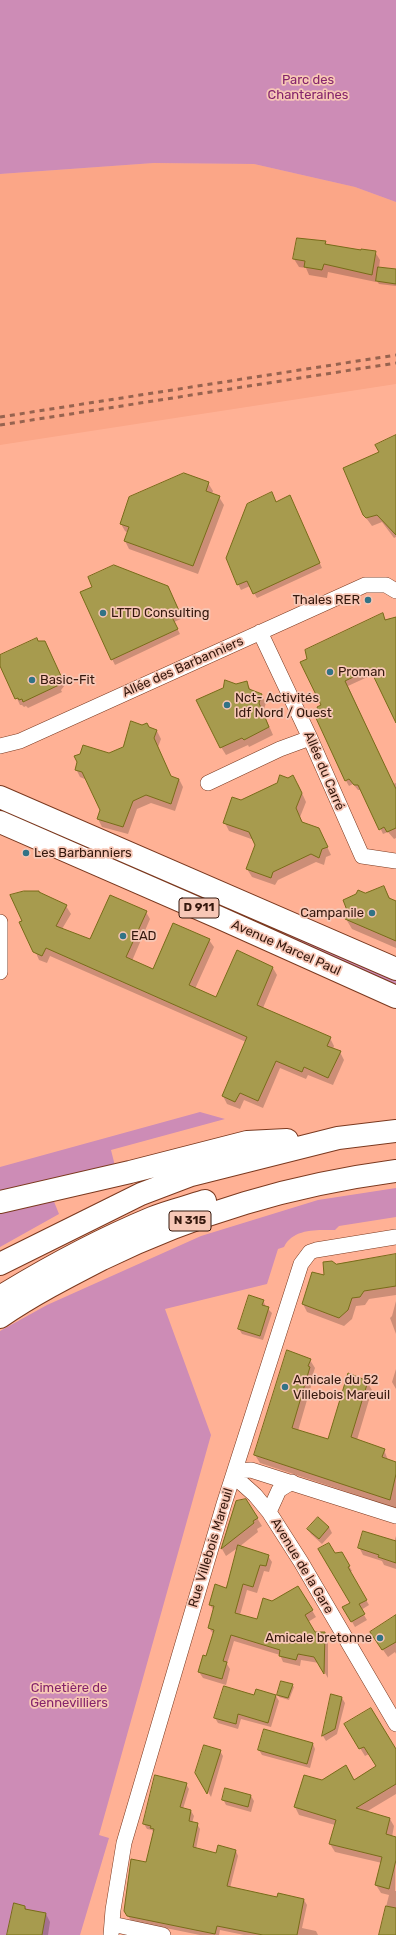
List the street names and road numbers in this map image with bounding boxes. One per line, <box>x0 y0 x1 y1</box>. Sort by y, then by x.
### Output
street label: Allée des Barbanniers <box>120 633 246 701</box>
street label: Allée du Carré <box>300 729 348 813</box>
road number: D 911 <box>179 898 219 918</box>
street label: Avenue Marcel Paul <box>229 917 343 979</box>
road number: N 315 <box>169 1211 211 1231</box>
street label: Rue Villebois Mareuil <box>185 1486 237 1610</box>
street label: Avenue de la Gare <box>267 1515 337 1617</box>

